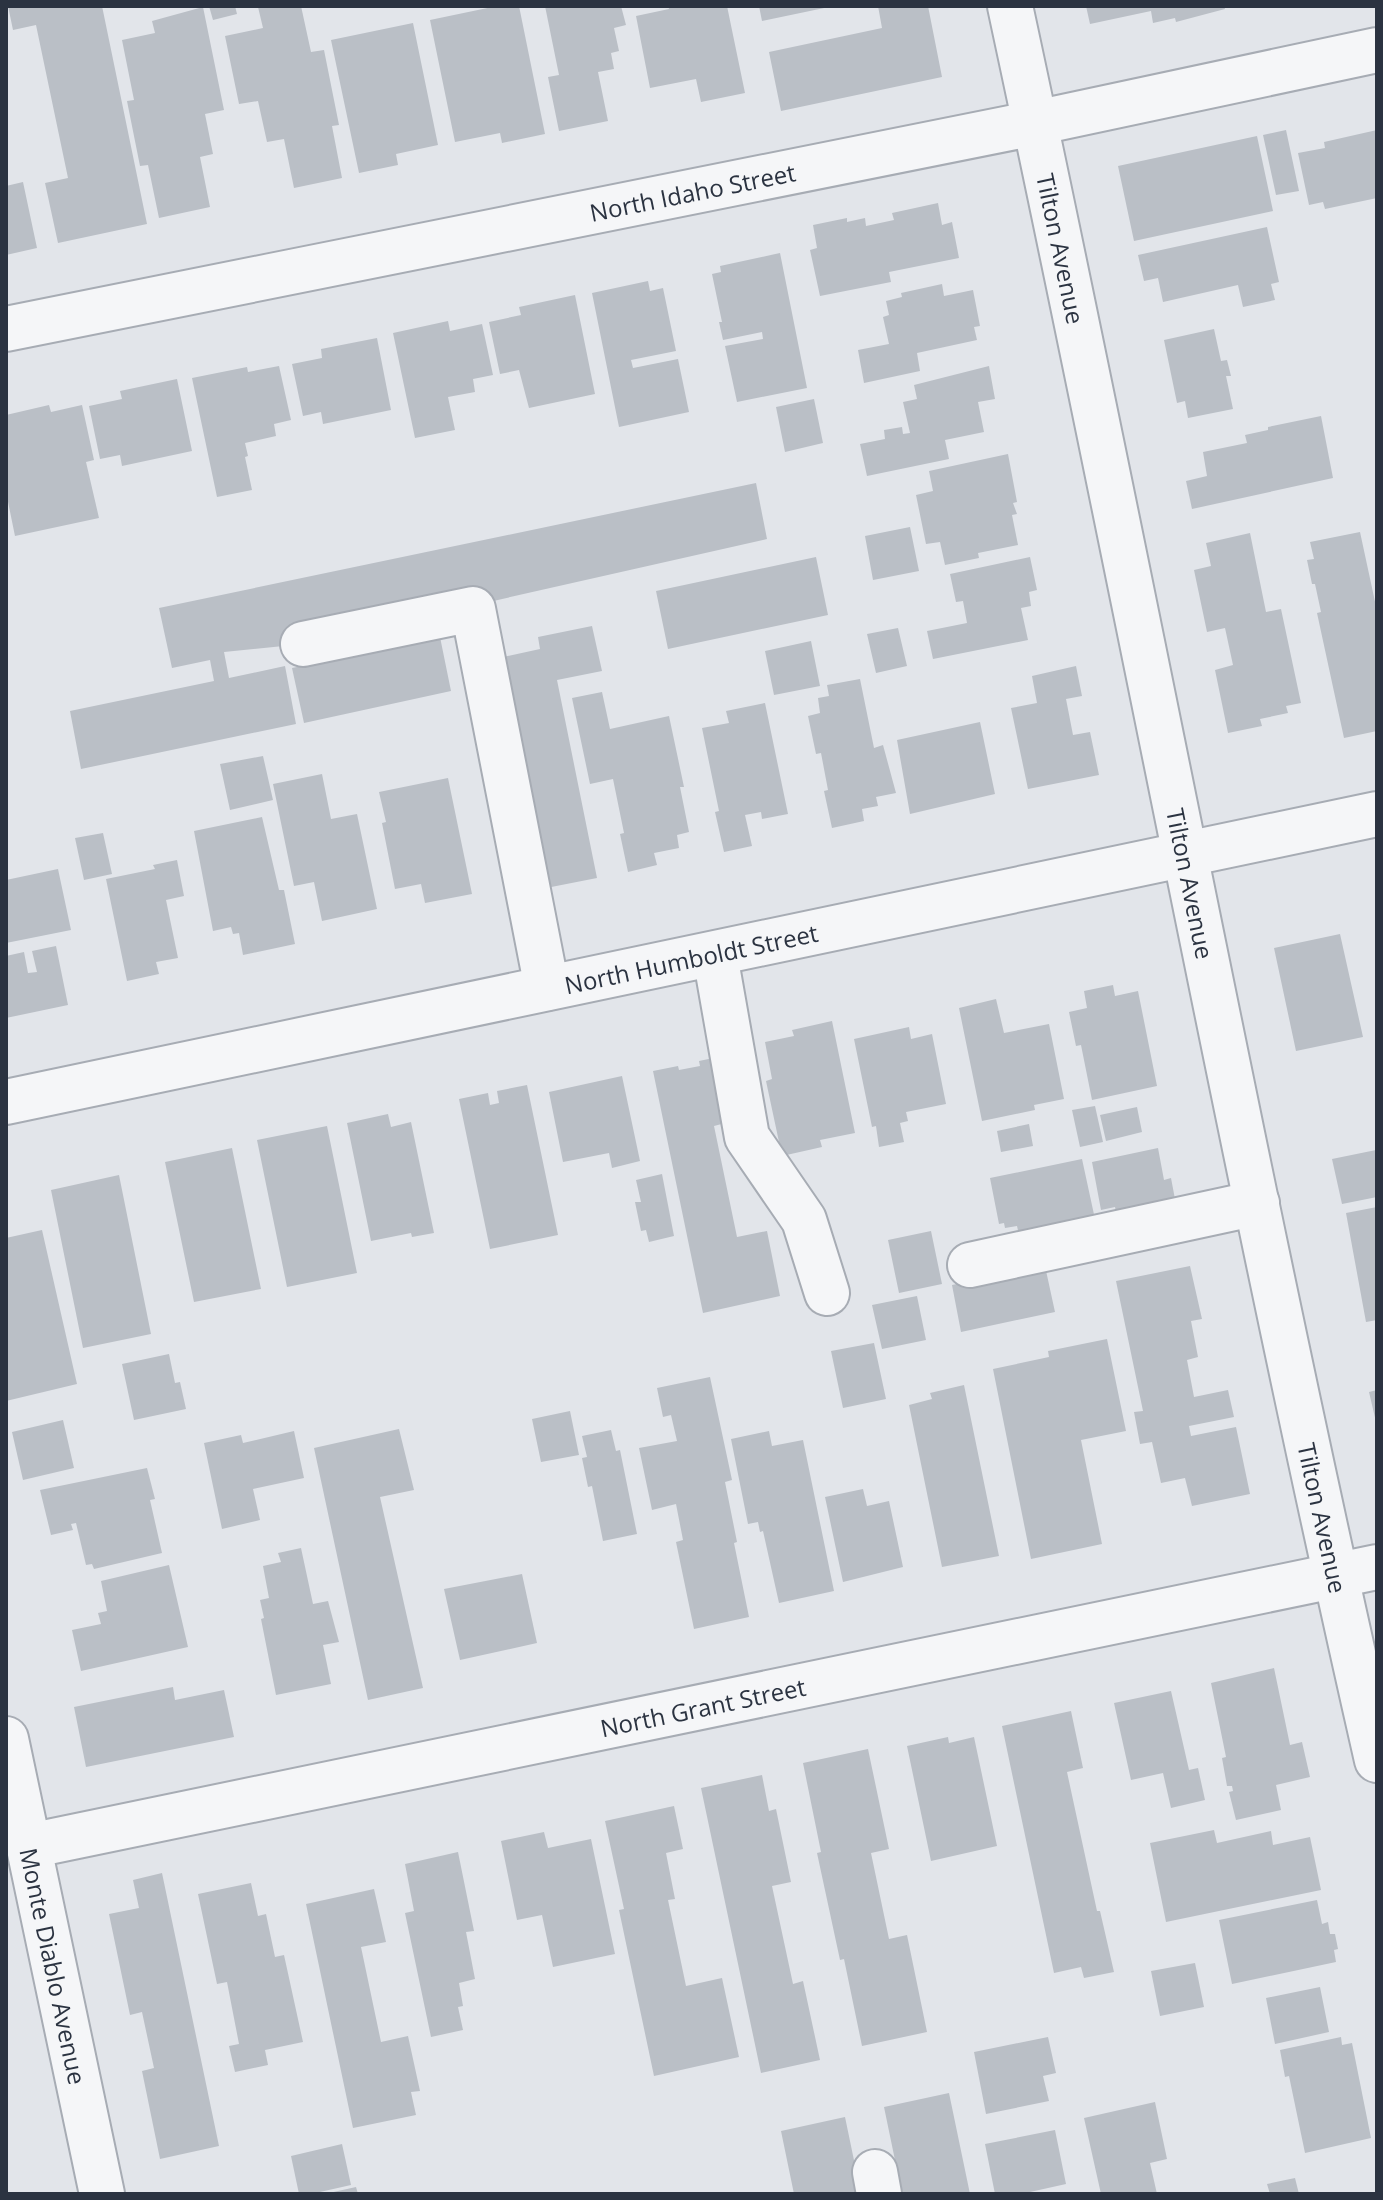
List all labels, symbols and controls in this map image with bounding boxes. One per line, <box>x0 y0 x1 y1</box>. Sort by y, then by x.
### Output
street label: North Idaho Street <box>587 155 798 228</box>
street label: Tilton Avenue <box>1030 170 1093 327</box>
street label: Tilton Avenue <box>1160 805 1222 962</box>
street label: North Humboldt Street <box>561 915 821 1001</box>
street label: Tilton Avenue <box>1291 1440 1356 1596</box>
street label: North Grant Street <box>597 1669 808 1744</box>
street label: Monte Diablo Avenue <box>13 1845 95 2087</box>

